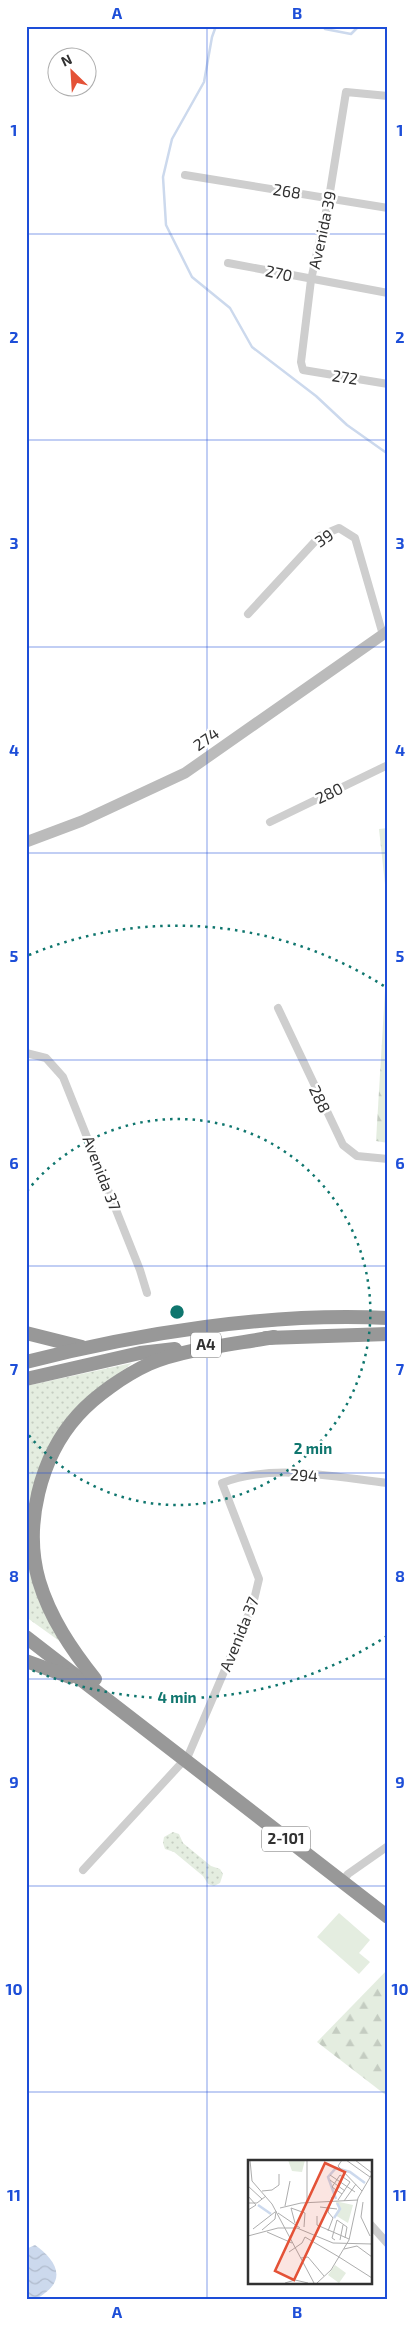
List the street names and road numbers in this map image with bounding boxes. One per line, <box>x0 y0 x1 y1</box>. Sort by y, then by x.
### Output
street label: 268 <box>272 179 302 202</box>
street label: Avenida 39 <box>304 189 339 271</box>
street label: 270 <box>264 260 294 285</box>
street label: 272 <box>331 365 359 388</box>
street label: 39 <box>311 525 337 551</box>
street label: 274 <box>189 723 222 754</box>
street label: 280 <box>312 778 346 807</box>
street label: 288 <box>306 1082 335 1116</box>
street label: Avenida 37 <box>80 1133 125 1213</box>
road number: A4 <box>191 1332 221 1358</box>
street label: 294 <box>290 1464 319 1485</box>
street label: Avenida 37 <box>215 1594 262 1674</box>
road number: 2-101 <box>262 1826 310 1852</box>

